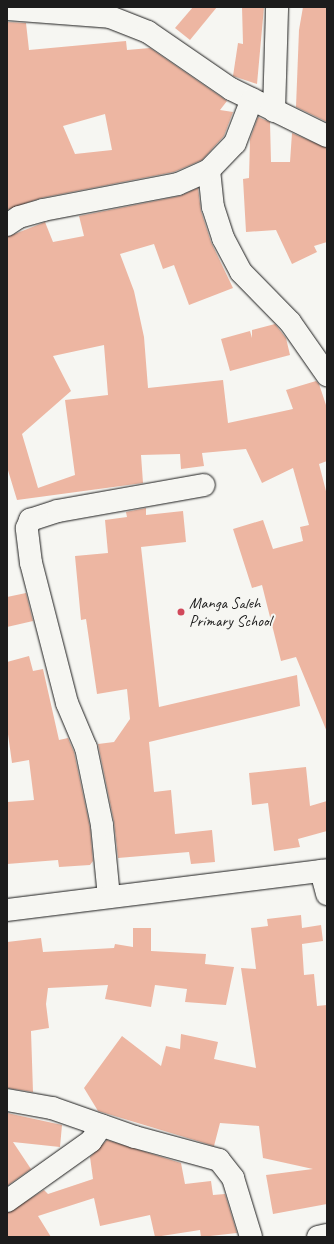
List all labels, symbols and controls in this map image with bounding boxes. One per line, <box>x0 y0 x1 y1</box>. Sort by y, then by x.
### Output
place label: Manga Saleh Primary School <box>189 593 271 631</box>
marker: Manga Saleh Primary School <box>176 607 186 617</box>

